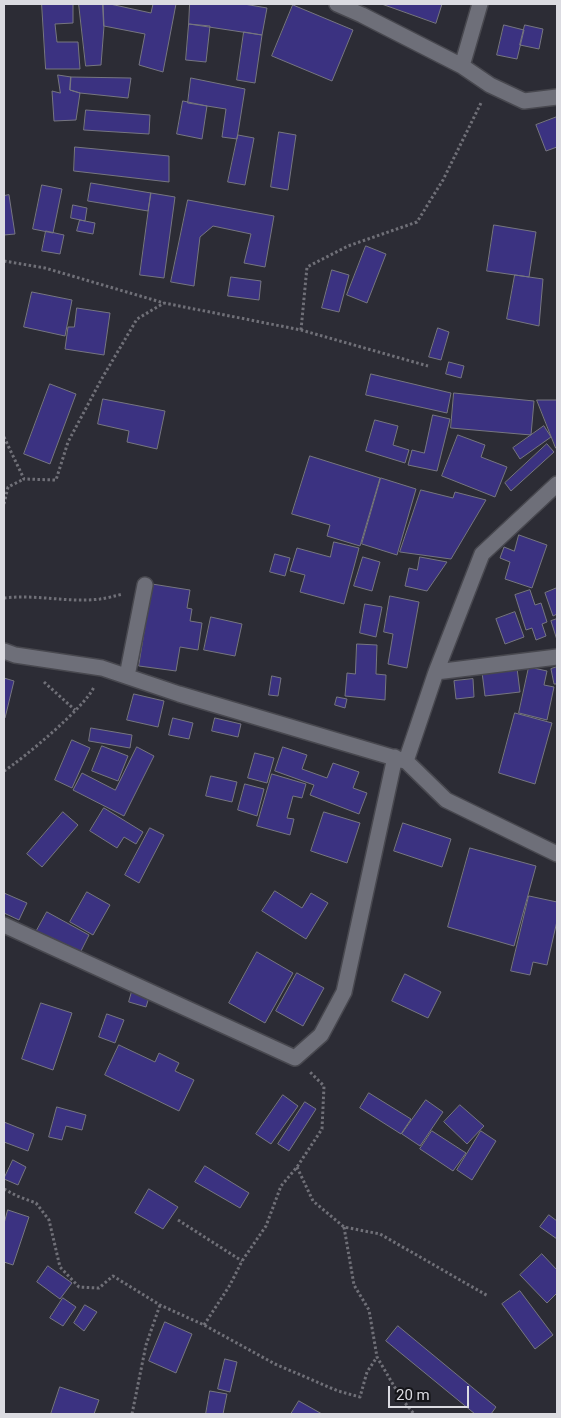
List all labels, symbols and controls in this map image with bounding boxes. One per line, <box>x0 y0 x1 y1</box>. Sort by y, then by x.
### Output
scale bar <box>391 1376 472 1408</box>
text: 20 m <box>396 1386 430 1404</box>

